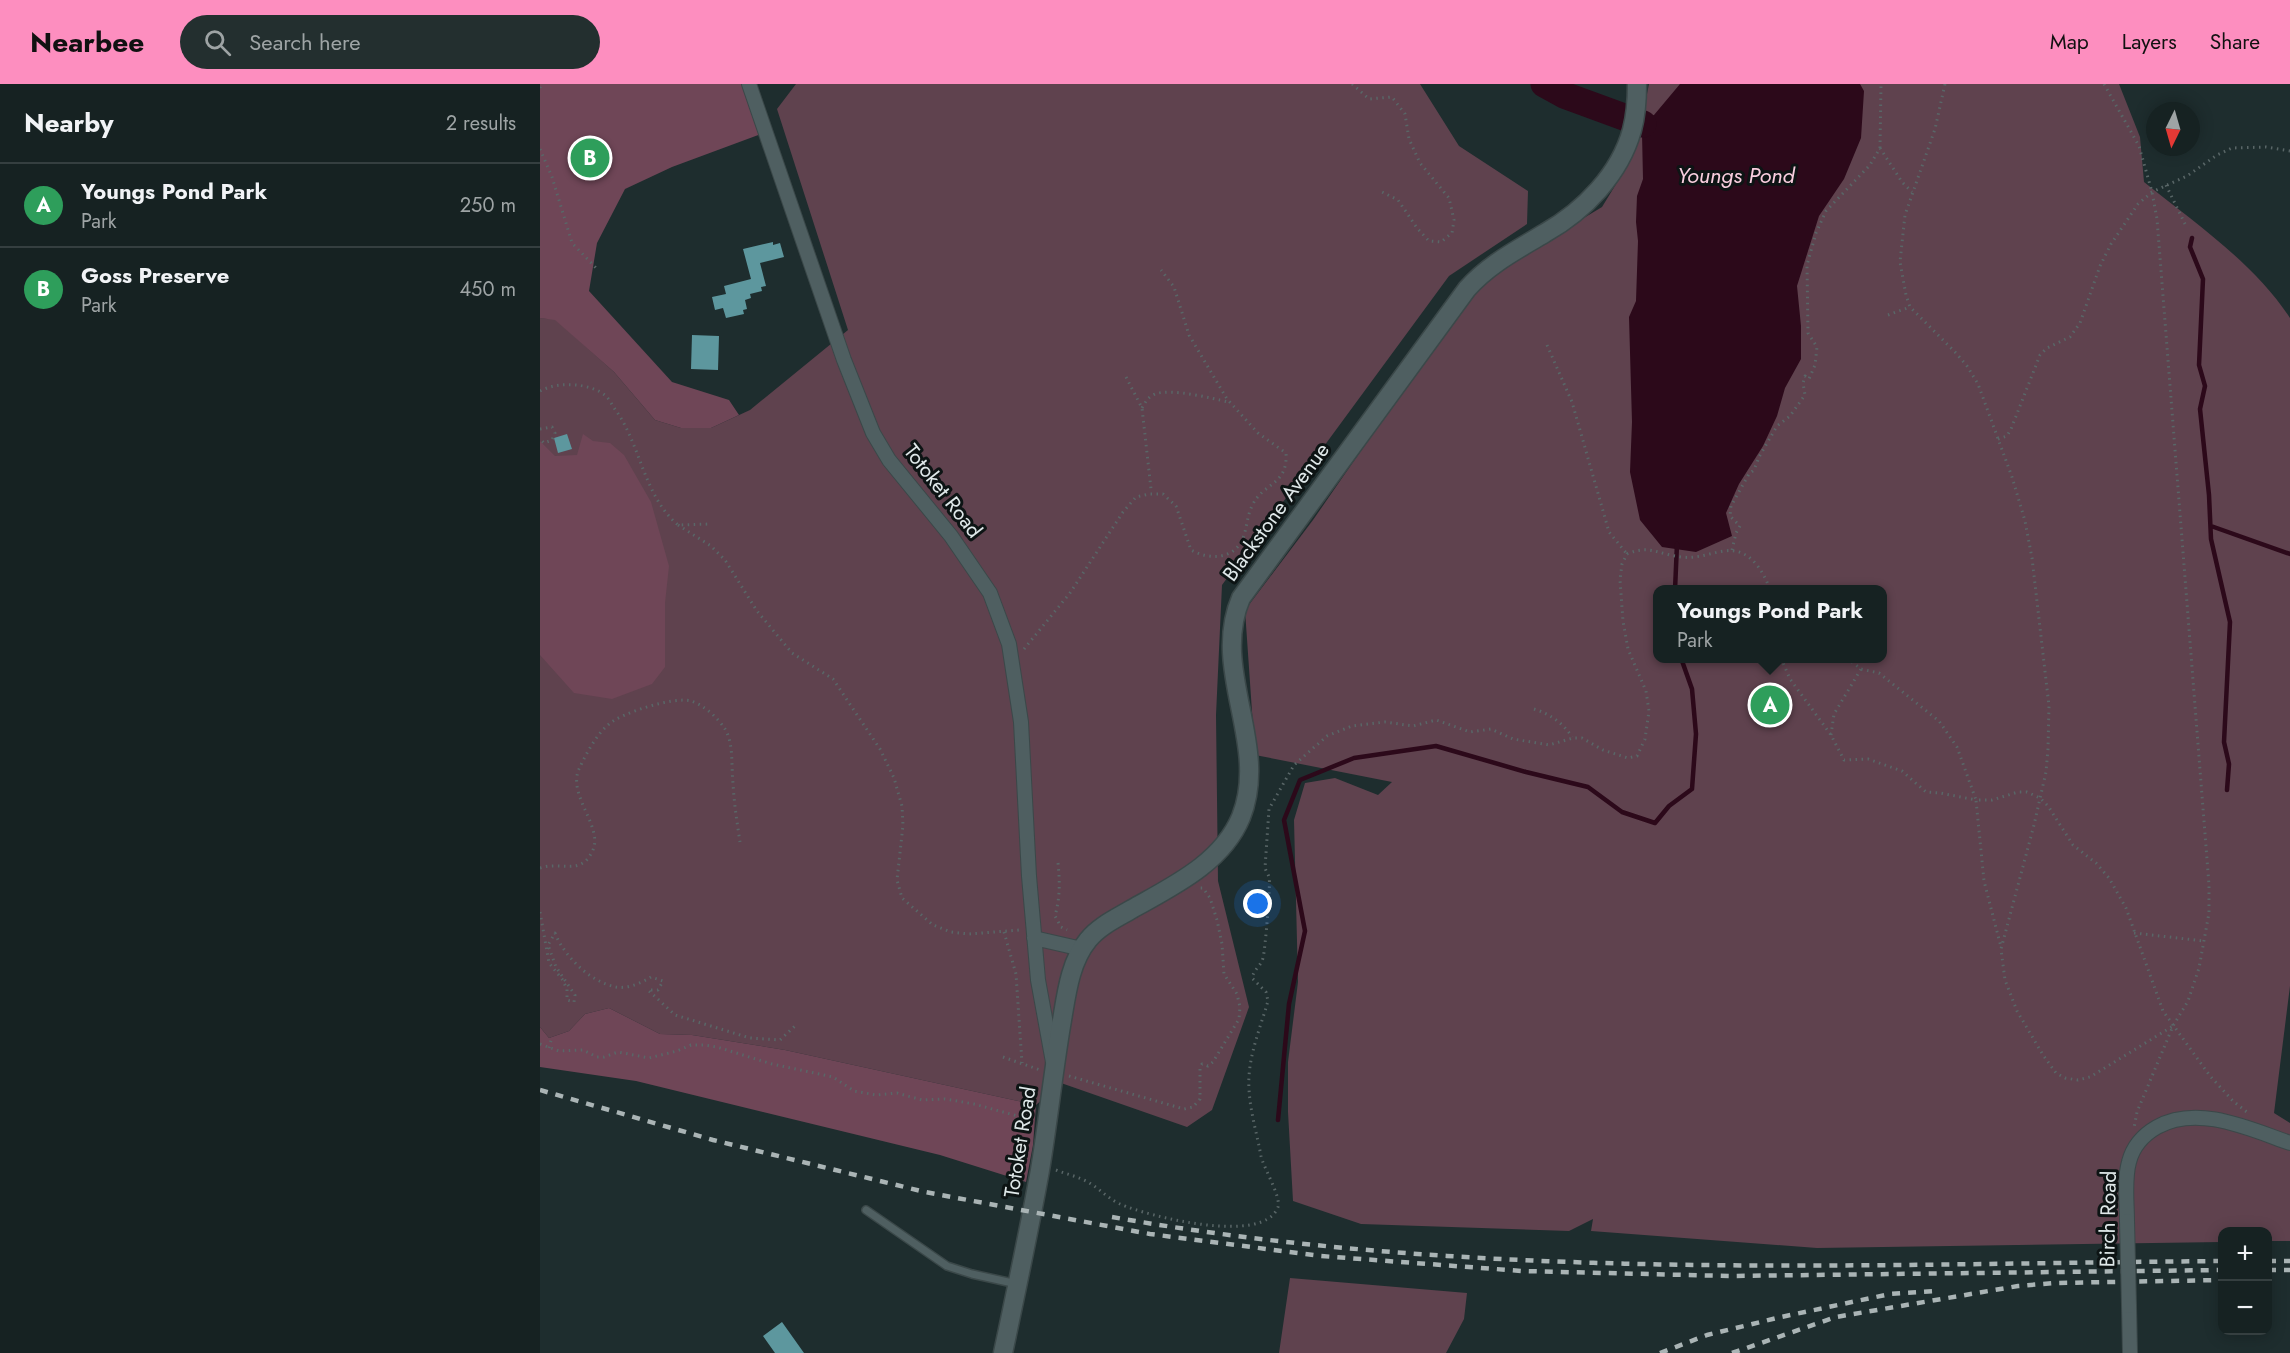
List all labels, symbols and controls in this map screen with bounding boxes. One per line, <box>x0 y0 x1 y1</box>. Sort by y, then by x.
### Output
search box <box>180 15 600 69</box>
text: Nearbee <box>30 22 144 63</box>
icon: search <box>201 26 234 59</box>
text: Search here <box>249 26 361 58</box>
text: Map <box>2050 27 2089 57</box>
text: Layers <box>2122 27 2177 57</box>
text: Share <box>2210 27 2260 57</box>
north arrow <box>2146 102 2200 156</box>
text: Nearby <box>24 104 113 142</box>
text: 2 results <box>446 109 516 138</box>
pin: B <box>571 136 610 181</box>
water label: Youngs Pond <box>1677 159 1796 191</box>
text: Youngs Pond Park <box>81 175 267 207</box>
text: A <box>36 191 51 220</box>
text: 250 m <box>460 191 516 220</box>
text: Park <box>81 207 117 236</box>
text: Goss Preserve <box>81 259 229 291</box>
text: B <box>37 275 50 304</box>
text: 450 m <box>459 275 516 304</box>
text: Park <box>81 291 117 320</box>
street label: Blackstone Avenue <box>1216 437 1337 587</box>
street label: Totoket Road <box>897 438 989 544</box>
popup <box>1653 585 1887 663</box>
text: Youngs Pond Park <box>1677 594 1863 626</box>
text: Park <box>1677 626 1713 655</box>
pin: A <box>1750 682 1790 728</box>
your location <box>1243 889 1272 918</box>
street label: Totoket Road <box>996 1084 1044 1200</box>
street label: Birch Road <box>2092 1170 2124 1268</box>
map controls <box>2218 1227 2272 1335</box>
button: + <box>2218 1227 2272 1281</box>
button: − <box>2218 1281 2272 1335</box>

